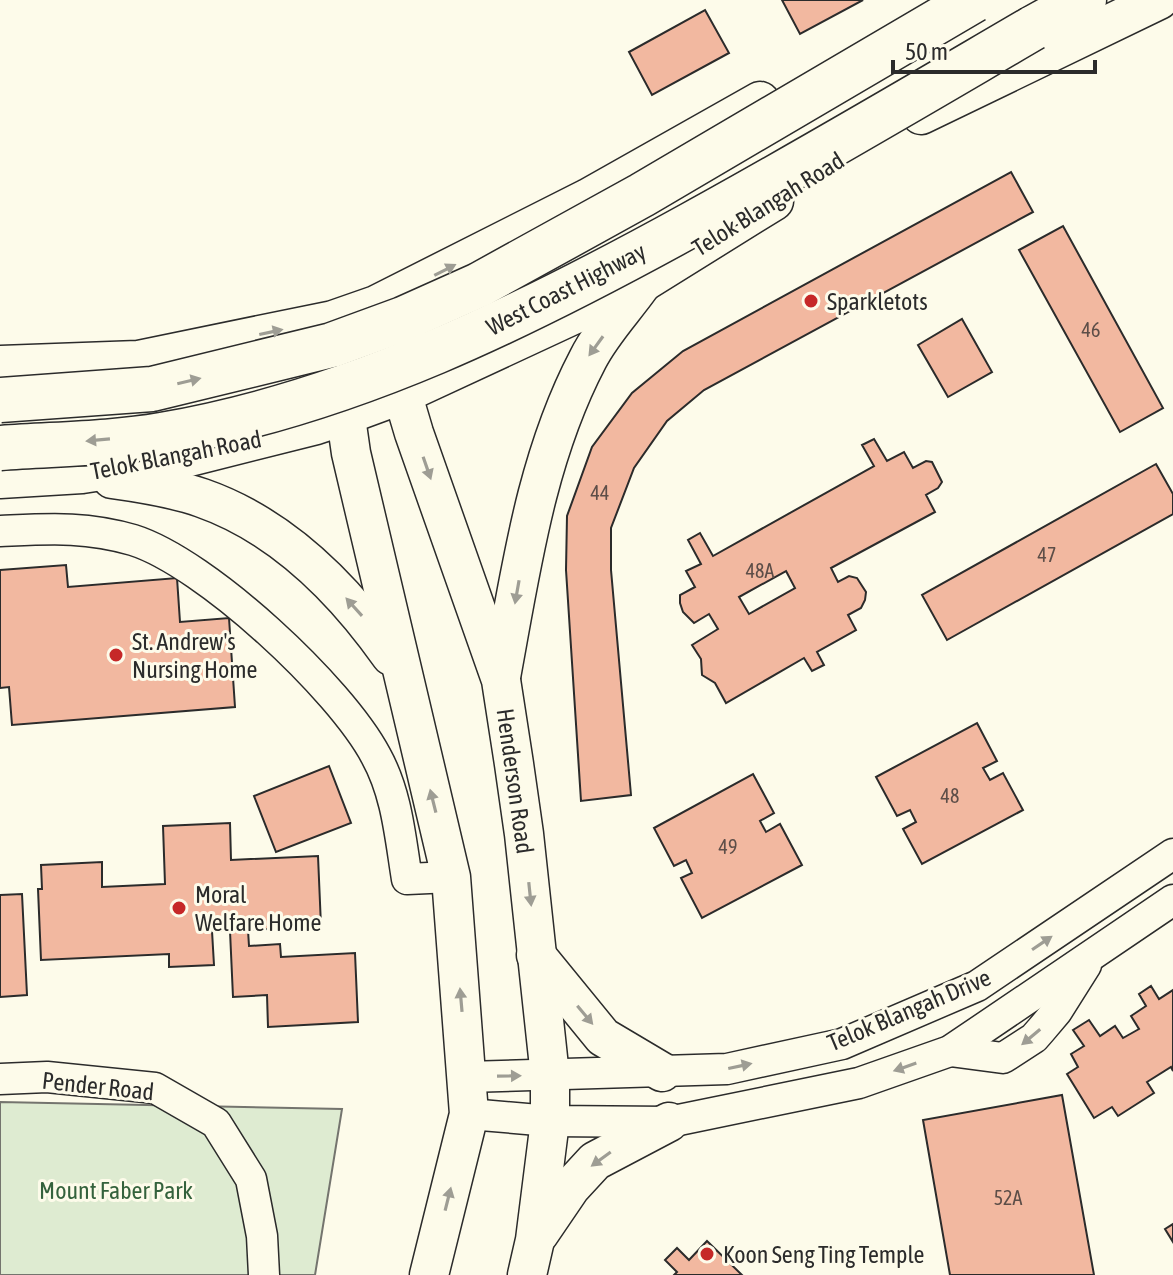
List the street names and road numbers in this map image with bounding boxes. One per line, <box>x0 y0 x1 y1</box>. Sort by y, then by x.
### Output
street label: Telok Blangah Road <box>687 147 849 261</box>
street label: West Coast Highway <box>482 237 650 341</box>
street label: Telok Blangah Road <box>88 425 264 485</box>
street label: Henderson Road <box>491 707 539 855</box>
street label: Telok Blangah Drive <box>824 964 994 1056</box>
street label: Pender Road <box>41 1067 155 1105</box>

